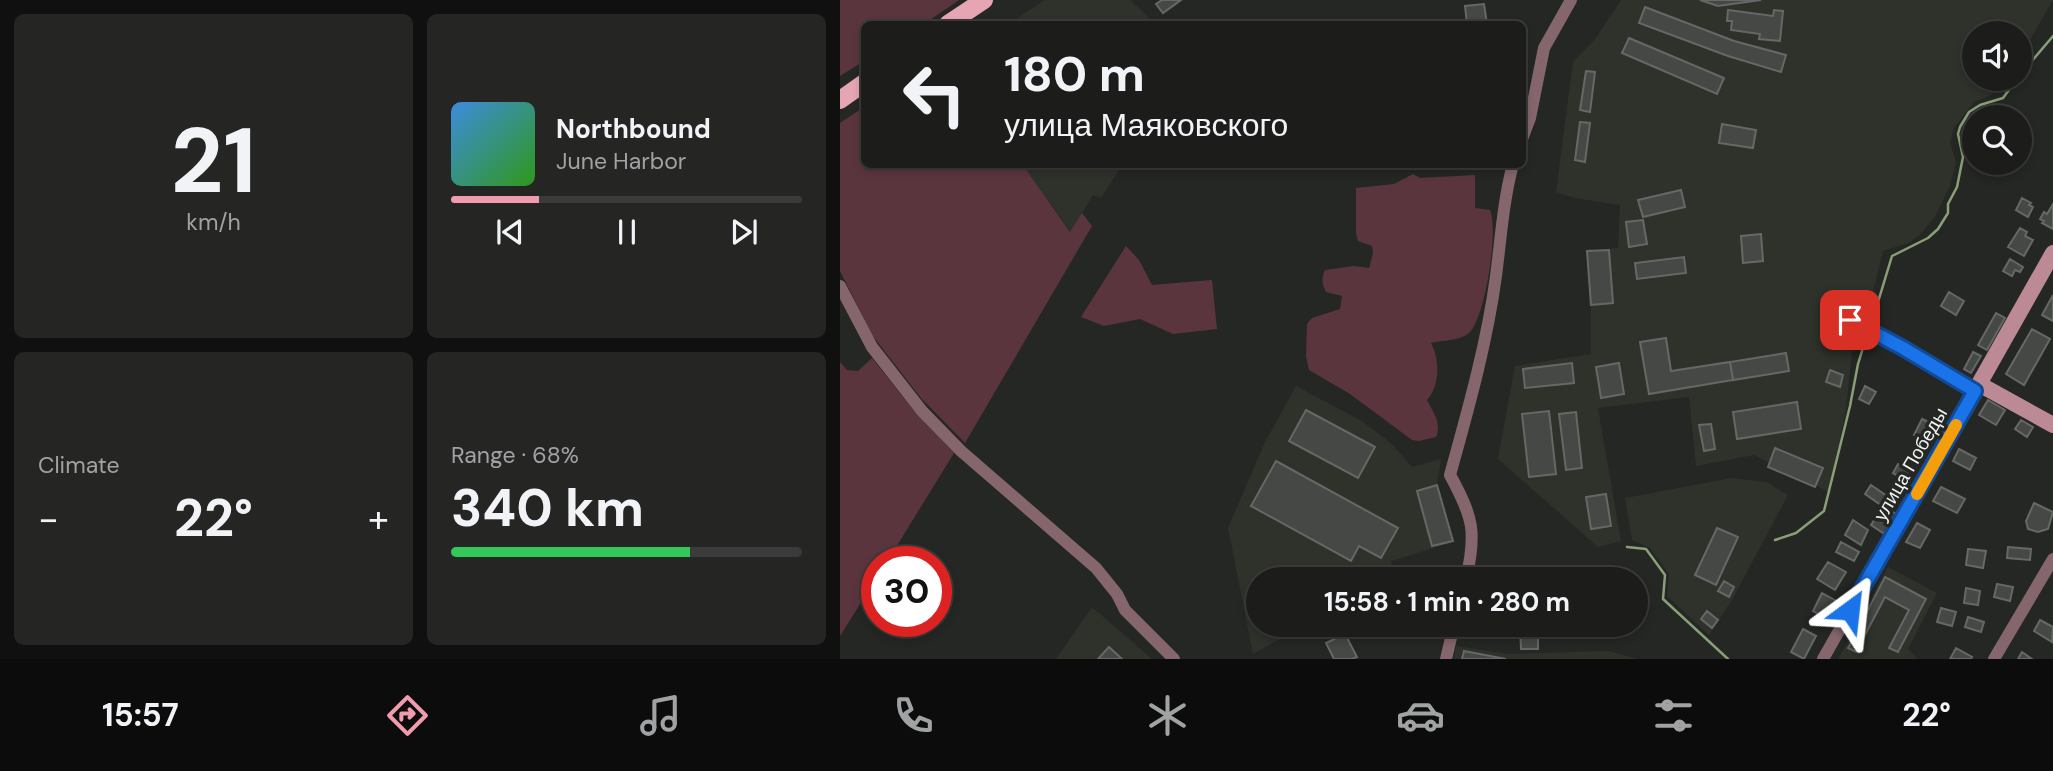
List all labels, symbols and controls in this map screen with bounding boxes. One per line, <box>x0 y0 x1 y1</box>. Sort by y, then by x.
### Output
map controls <box>1962 21 2032 175</box>
button: sound <box>1962 21 2032 91</box>
text: 180 m <box>1004 42 1145 106</box>
icon: left <box>889 49 980 140</box>
text: 21 <box>171 102 256 220</box>
text: улица Маяковского <box>1004 104 1288 146</box>
button: search <box>1962 105 2032 175</box>
text: Northbound <box>556 112 711 146</box>
text: June Harbor <box>556 146 686 176</box>
text: km/h <box>186 207 241 237</box>
icon: previous <box>491 213 529 251</box>
icon: pause <box>608 213 646 251</box>
icon: next <box>725 213 763 251</box>
pin <box>1820 290 1880 350</box>
icon: arrive <box>1831 301 1869 339</box>
street label: улица Победы <box>1868 403 1953 526</box>
text: Range · 68% <box>451 440 579 470</box>
text: Climate <box>38 450 120 480</box>
text: 340 km <box>451 474 644 542</box>
text: 22° <box>174 484 253 552</box>
text: − <box>38 494 59 544</box>
text: + <box>368 494 389 544</box>
speed limit sign: 30 <box>861 546 952 637</box>
position arrow <box>1813 573 1887 647</box>
text: 15:58 · 1 min · 280 m <box>1324 585 1570 619</box>
icon: directions <box>383 691 432 740</box>
icon: music <box>636 691 685 740</box>
icon: phone <box>889 691 938 740</box>
icon: climate <box>1143 691 1192 740</box>
icon: car <box>1396 691 1445 740</box>
icon: filters <box>1649 691 1698 740</box>
text: 15:57 <box>102 694 179 736</box>
text: 22° <box>1902 694 1951 736</box>

